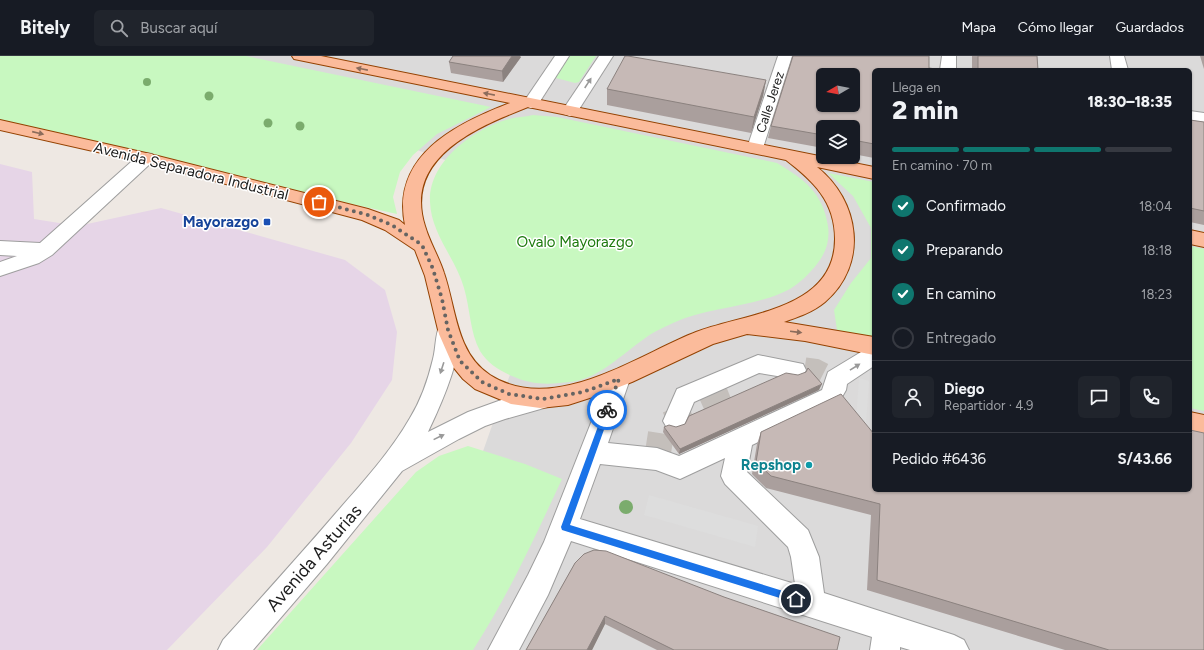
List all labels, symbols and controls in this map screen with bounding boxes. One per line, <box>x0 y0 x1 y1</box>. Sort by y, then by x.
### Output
search box <box>94 10 374 46</box>
text: Bitely <box>20 16 70 39</box>
icon: search <box>108 17 130 39</box>
text: Buscar aquí <box>140 19 217 37</box>
text: Mapa <box>961 19 996 36</box>
text: Cómo llegar <box>1018 19 1093 36</box>
text: Guardados <box>1115 19 1184 36</box>
one-way arrow <box>356 65 368 71</box>
north arrow <box>816 68 860 112</box>
map controls <box>816 68 860 164</box>
street label: Calle Jerez <box>753 69 787 135</box>
one-way arrow <box>584 78 592 88</box>
text: Llega en <box>892 80 941 95</box>
one-way arrow <box>483 91 495 97</box>
text: 18:30–18:35 <box>1088 93 1172 111</box>
text: 2 min <box>892 94 958 126</box>
button: layers <box>816 120 860 164</box>
one-way arrow <box>32 131 44 137</box>
street label: Avenida Separadora Industrial <box>92 138 290 204</box>
text: En camino · 70 m <box>892 158 992 173</box>
pin <box>302 185 336 219</box>
icon: bag <box>308 191 330 213</box>
icon: check <box>892 195 914 217</box>
text: Confirmado <box>926 197 1006 215</box>
text: 18:04 <box>1139 199 1172 214</box>
place label: Mayorazgo <box>183 213 259 231</box>
marker: Mayorazgo <box>262 217 272 227</box>
park label: Ovalo Mayorazgo <box>517 233 634 251</box>
icon: check <box>892 239 914 261</box>
text: Preparando <box>926 241 1003 259</box>
text: 18:18 <box>1142 243 1172 258</box>
icon: check <box>892 283 914 305</box>
text: En camino <box>926 285 996 303</box>
text: 18:23 <box>1141 287 1172 302</box>
one-way arrow <box>790 328 802 335</box>
text: Entregado <box>926 329 996 347</box>
one-way arrow <box>439 363 445 375</box>
one-way arrow <box>849 364 861 371</box>
button: person <box>892 376 934 418</box>
button: chat <box>1078 376 1120 418</box>
button: phone <box>1130 376 1172 418</box>
text: Diego <box>944 380 984 398</box>
courier <box>587 390 627 430</box>
text: Repartidor · 4.9 <box>944 398 1033 413</box>
icon: bike <box>596 399 618 421</box>
one-way arrow <box>434 434 445 440</box>
text: Pedido #6436 <box>892 450 986 468</box>
text: S/43.66 <box>1117 450 1172 468</box>
place label: Repshop <box>741 456 801 474</box>
marker: Repshop <box>804 460 814 470</box>
street label: Avenida Asturias <box>262 500 366 616</box>
pin <box>779 582 813 616</box>
icon: home <box>785 588 807 610</box>

